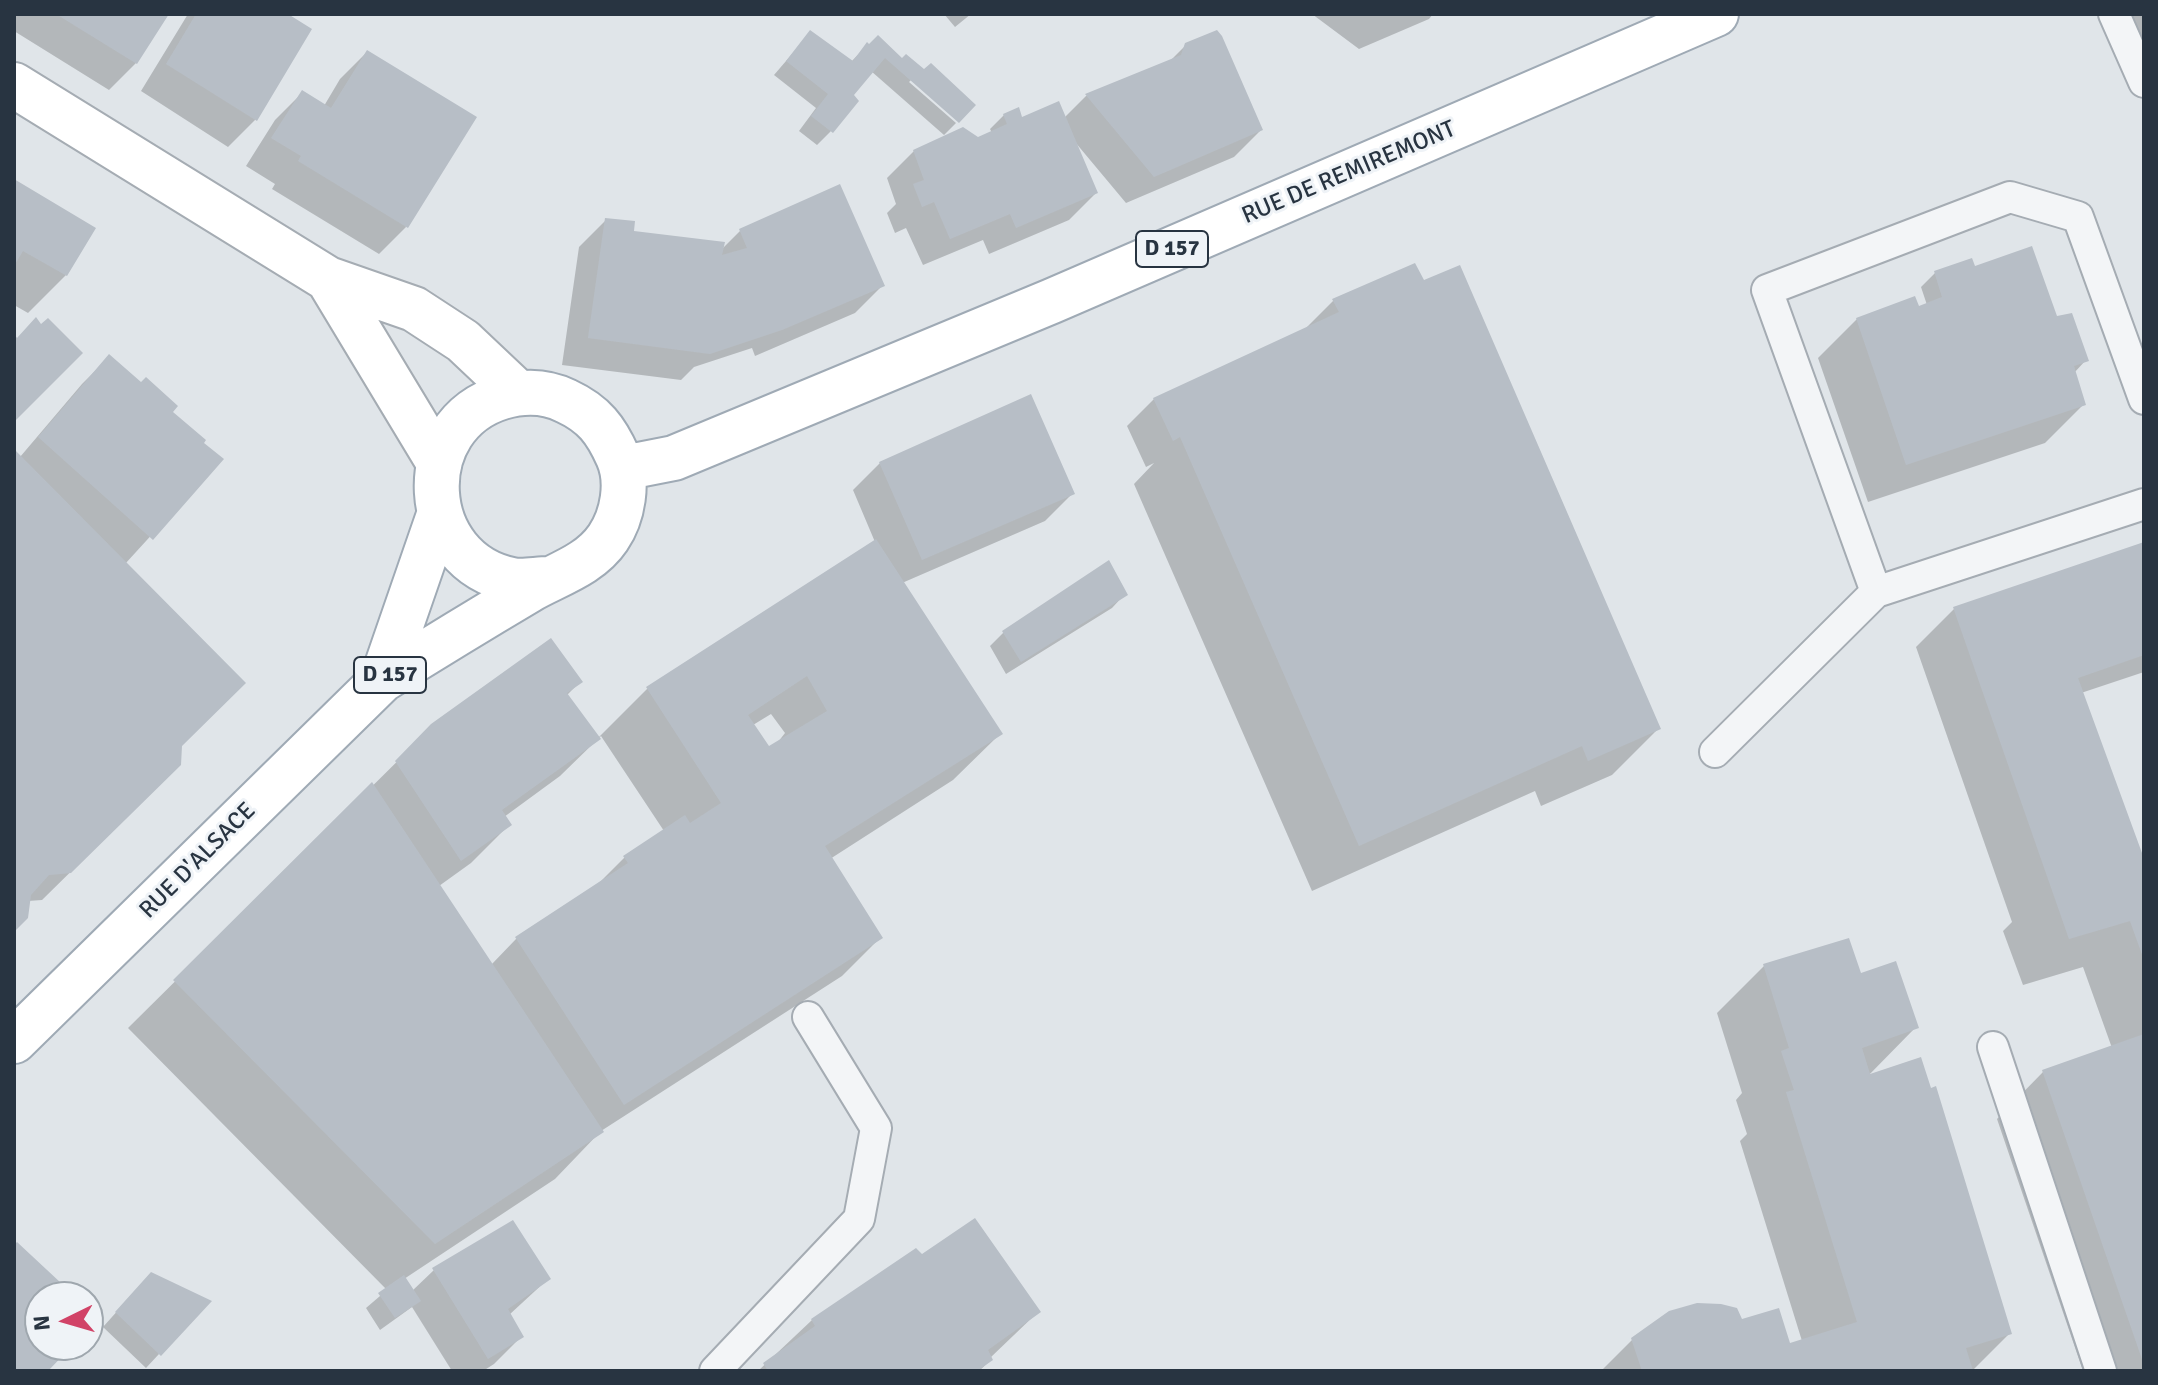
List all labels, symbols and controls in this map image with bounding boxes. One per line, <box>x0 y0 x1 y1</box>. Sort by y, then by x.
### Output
street label: RUE DE REMIREMONT <box>1238 115 1460 231</box>
road number: D 157 <box>1136 231 1208 267</box>
road number: D 157 <box>354 657 426 693</box>
street label: RUE D'ALSACE <box>134 797 262 925</box>
north arrow <box>24 1281 104 1361</box>
text: N <box>27 1314 56 1332</box>

